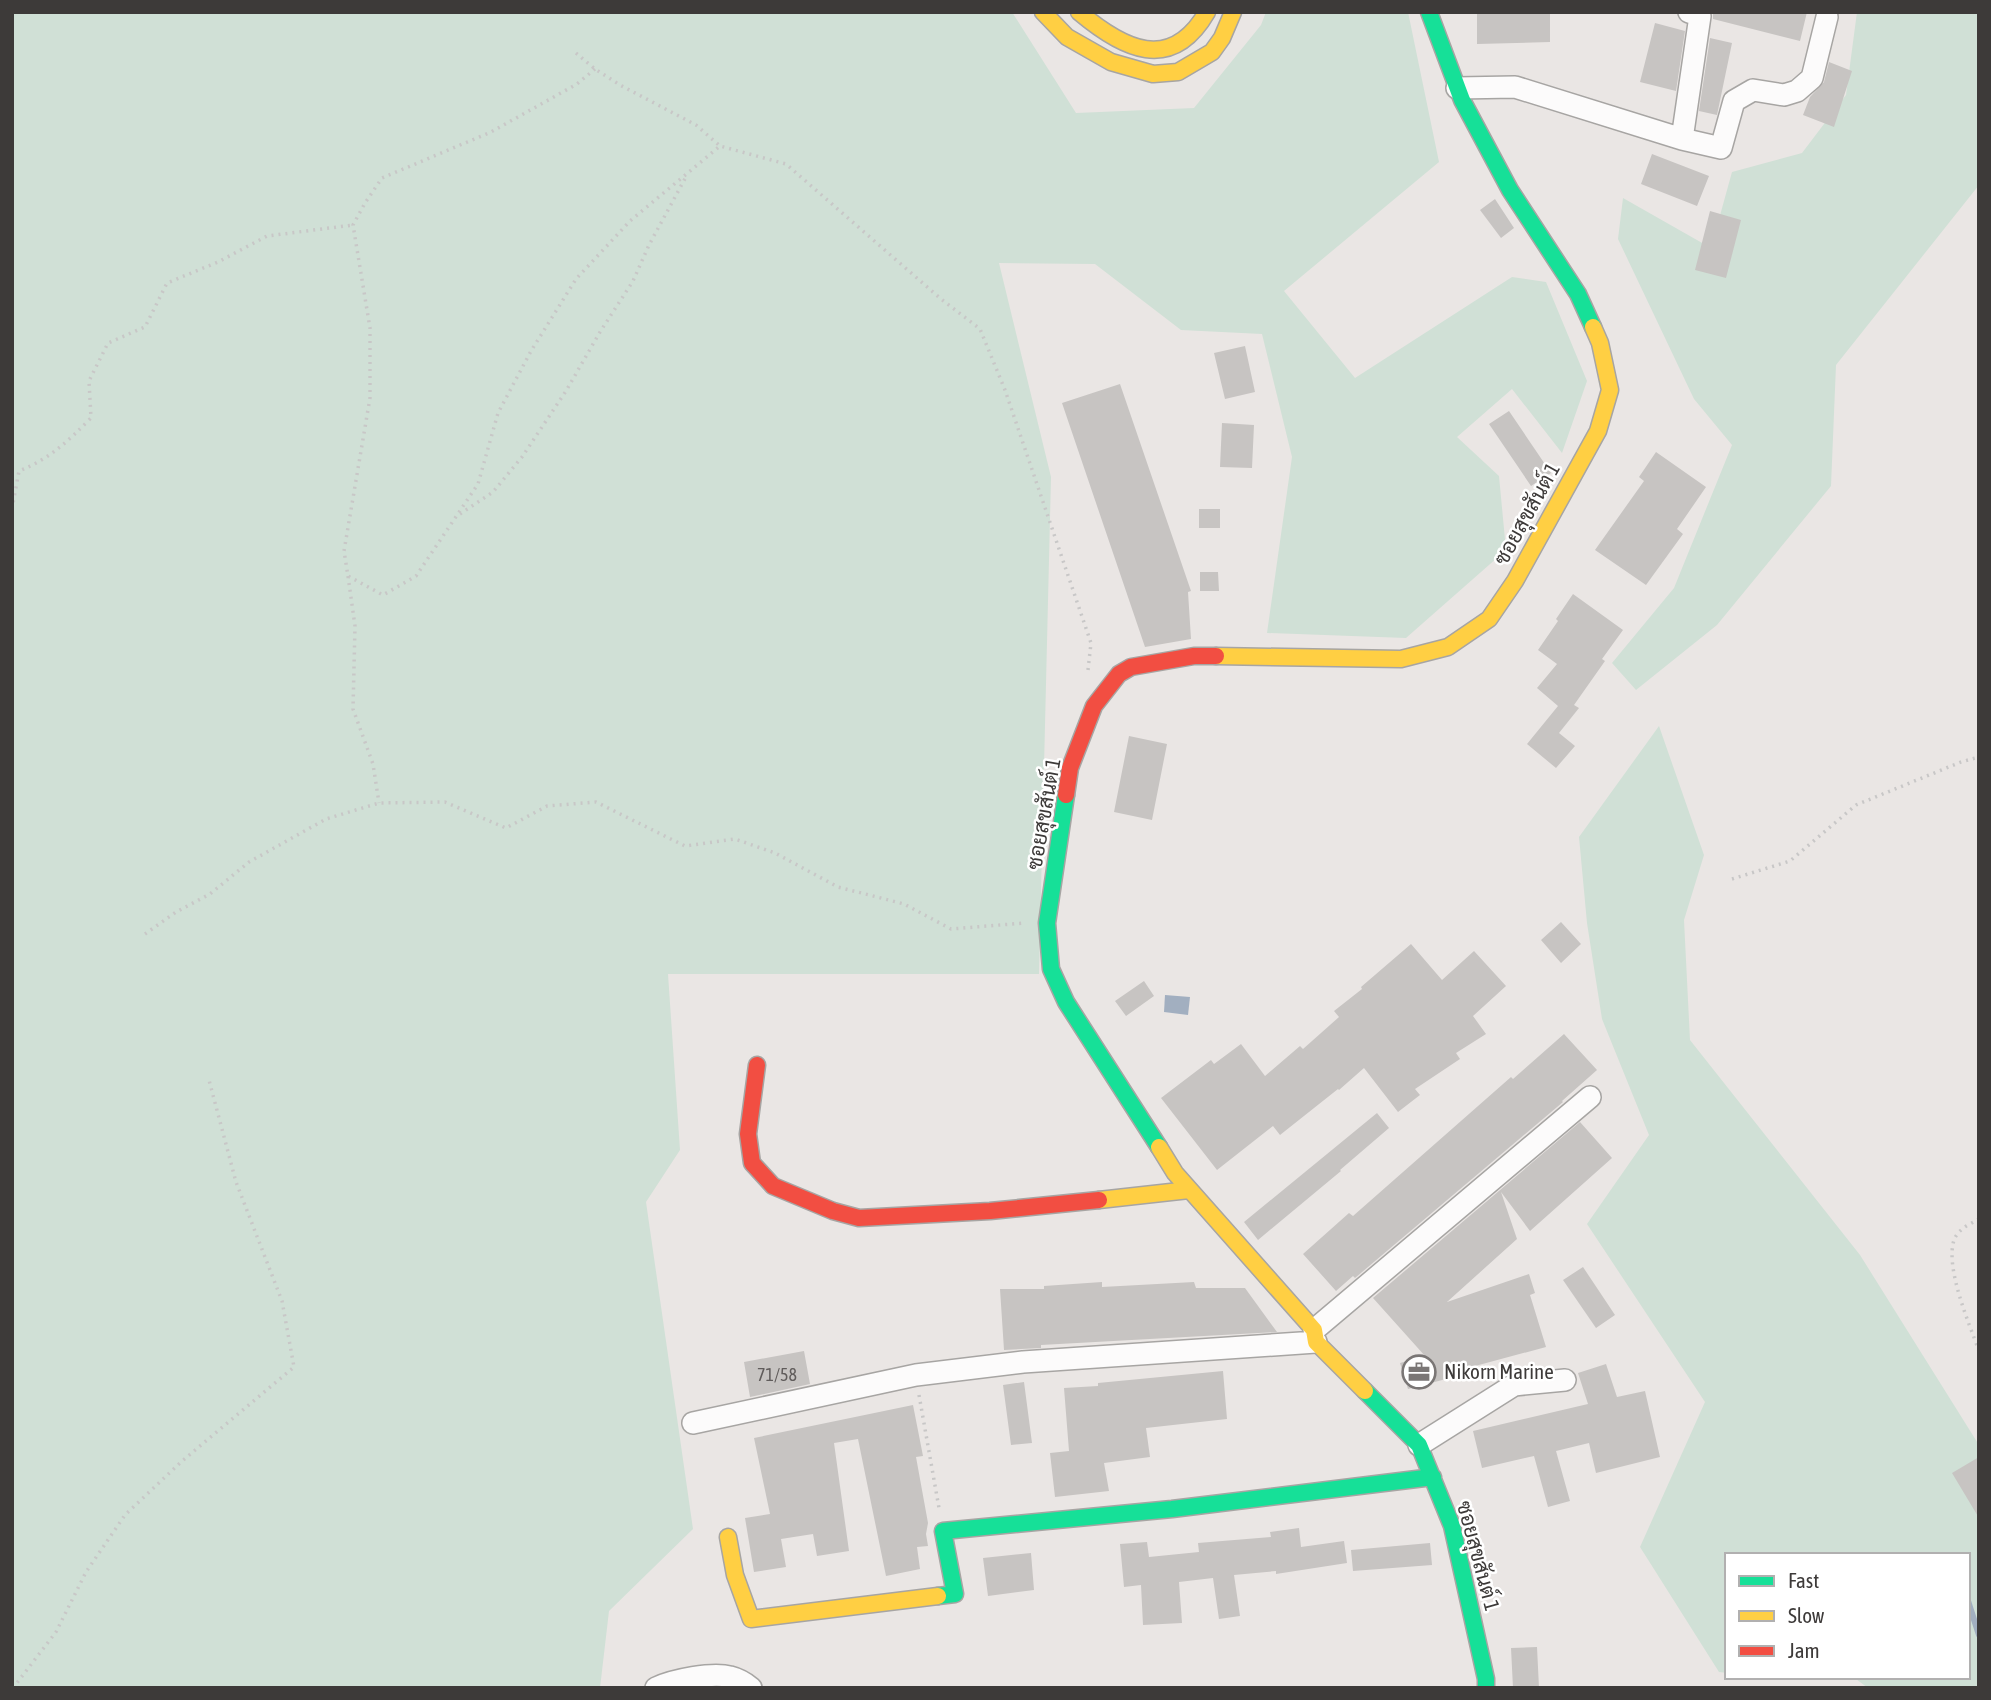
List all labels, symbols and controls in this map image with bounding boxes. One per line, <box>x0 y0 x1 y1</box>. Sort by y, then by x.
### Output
street label: ซอยสุขสันต์ 1 <box>1487 458 1567 570</box>
street label: ซอยสุขสันต์ 1 <box>1020 756 1068 872</box>
office icon: Nikorn Marine <box>1400 1353 1438 1391</box>
place label: Nikorn Marine <box>1444 1359 1554 1383</box>
house number: 71/58 <box>757 1364 797 1385</box>
street label: ซอยสุขสันต์ 1 <box>1450 1498 1506 1614</box>
legend <box>1725 1553 1970 1679</box>
text: Fast <box>1788 1568 1819 1592</box>
text: Slow <box>1788 1603 1825 1627</box>
text: Jam <box>1788 1638 1820 1662</box>

